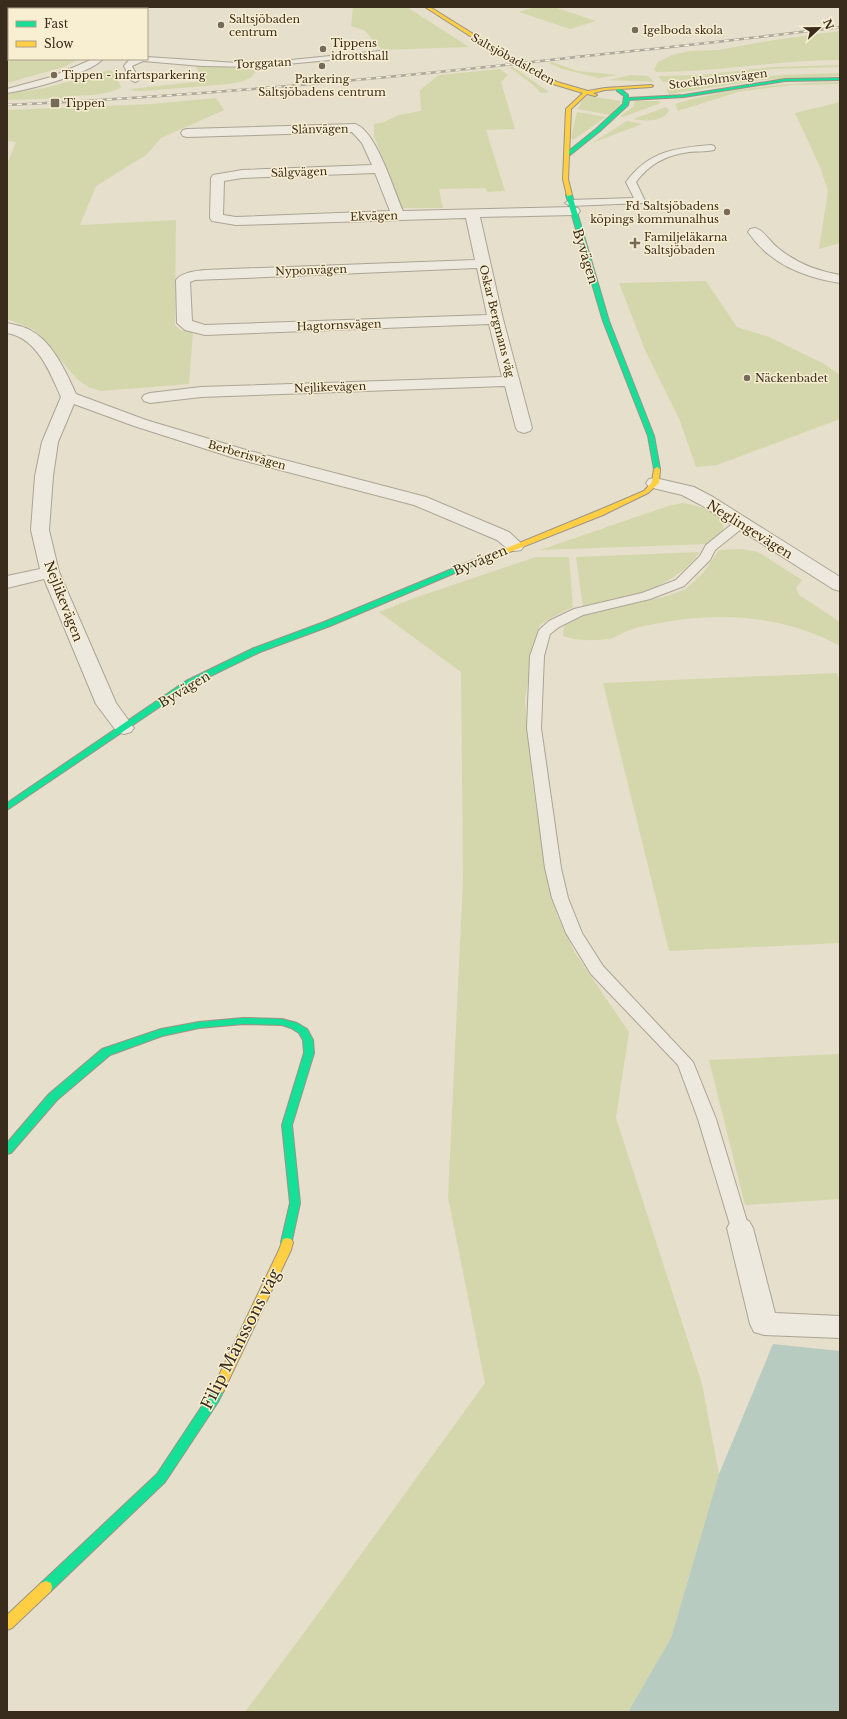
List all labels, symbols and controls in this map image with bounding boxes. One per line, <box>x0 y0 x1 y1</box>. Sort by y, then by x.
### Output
legend <box>8 8 148 60</box>
north arrow <box>799 8 839 48</box>
place label: Saltsjöbaden centrum <box>229 12 300 39</box>
text: Fast <box>44 16 69 31</box>
text: N <box>820 17 837 32</box>
marker: Saltsjöbaden centrum <box>216 20 226 30</box>
place label: Igelboda skola <box>643 23 724 37</box>
marker: Igelboda skola <box>630 25 640 35</box>
street label: Saltsjöbadsleden <box>469 30 558 88</box>
text: Slow <box>44 36 74 51</box>
place label: Tippens idrottshall <box>331 36 389 63</box>
marker: Tippens idrottshall <box>318 44 328 54</box>
street label: Torggatan <box>234 54 292 71</box>
marker: Parkering Saltsjöbadens centrum <box>317 61 327 71</box>
street label: Stockholmsvägen <box>668 66 768 92</box>
place label: Tippen - infartsparkering <box>62 68 206 82</box>
marker: Tippen - infartsparkering <box>49 70 59 80</box>
place label: Parkering Saltsjöbadens centrum <box>258 72 386 99</box>
place label: Tippen <box>64 96 105 110</box>
marker: Tippen <box>49 97 61 109</box>
street label: Slånvägen <box>291 121 349 136</box>
street label: Sälgvägen <box>271 164 328 180</box>
place label: Fd Saltsjöbadens köpings kommunalhus <box>590 199 719 226</box>
marker: Fd Saltsjöbadens köpings kommunalhus <box>722 207 732 217</box>
street label: Ekvägen <box>350 208 399 224</box>
street label: Byvägen <box>569 226 602 286</box>
place label: Familjeläkarna Saltsjöbaden <box>644 230 728 257</box>
marker: Familjeläkarna Saltsjöbaden <box>629 237 641 249</box>
street label: Nyponvägen <box>275 262 348 278</box>
street label: Oskar Bergmans väg <box>476 263 518 379</box>
street label: Hagtornsvägen <box>296 317 382 333</box>
place label: Näckenbadet <box>755 371 829 385</box>
marker: Näckenbadet <box>742 373 752 383</box>
street label: Nejlikevägen <box>294 379 367 395</box>
street label: Berberisvägen <box>206 437 288 473</box>
street label: Neglingevägen <box>704 496 796 563</box>
street label: Byvägen <box>451 541 510 579</box>
street label: Nejlikevägen <box>40 558 87 644</box>
street label: Byvägen <box>155 667 213 711</box>
street label: Filip Månssons väg <box>196 1265 284 1413</box>

